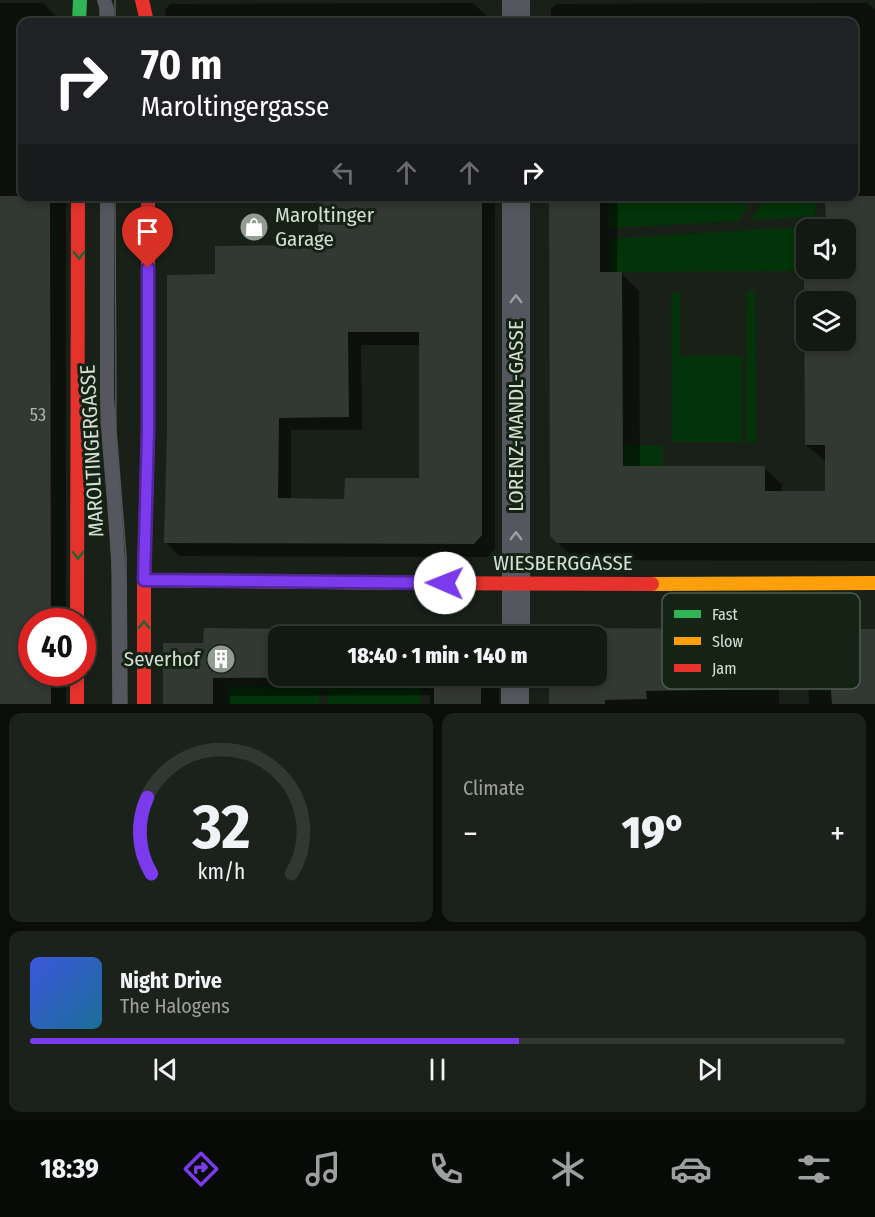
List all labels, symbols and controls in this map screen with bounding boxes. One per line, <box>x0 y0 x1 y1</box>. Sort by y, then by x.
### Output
text: 70 m <box>141 40 222 90</box>
icon: right <box>42 42 120 120</box>
text: Maroltingergasse <box>141 91 329 123</box>
icon: left <box>327 156 360 189</box>
icon: ahead <box>390 156 423 189</box>
icon: ahead <box>453 156 486 189</box>
icon: right <box>516 156 549 189</box>
place label: Maroltinger Garage <box>275 202 375 252</box>
pin <box>122 206 173 268</box>
shop icon: Maroltinger Garage <box>238 211 270 243</box>
icon: arrive <box>131 215 164 248</box>
map controls <box>796 219 856 351</box>
button: sound <box>796 219 856 279</box>
one-way arrow <box>73 250 85 259</box>
button: layers <box>796 291 856 351</box>
one-way arrow <box>510 294 522 303</box>
street label: LORENZ-MANDL-GASSE <box>503 320 529 512</box>
street label: MAROLTINGERGASSE <box>74 364 109 538</box>
house number: 53 <box>30 404 46 426</box>
one-way arrow <box>510 531 522 540</box>
one-way arrow <box>71 550 84 559</box>
street label: WIESBERGGASSE <box>493 550 633 576</box>
position arrow <box>413 551 477 615</box>
legend <box>662 593 860 689</box>
text: Fast <box>712 605 739 624</box>
speed limit sign: 40 <box>18 608 96 686</box>
one-way arrow <box>138 620 150 629</box>
text: Slow <box>712 632 743 651</box>
text: 18:40 · 1 min · 140 m <box>347 642 528 669</box>
building icon: Severhof <box>205 643 237 675</box>
place label: Severhof <box>124 646 202 672</box>
text: Jam <box>712 659 737 678</box>
text: Climate <box>463 776 525 800</box>
text: 32 <box>191 790 250 865</box>
text: 19° <box>622 806 686 860</box>
text: − <box>463 814 478 854</box>
text: + <box>830 814 845 854</box>
text: km/h <box>197 860 245 886</box>
text: Night Drive <box>120 967 222 994</box>
text: The Halogens <box>120 994 230 1018</box>
icon: previous <box>149 1053 182 1086</box>
icon: pause <box>421 1053 454 1086</box>
icon: next <box>693 1053 726 1086</box>
icon: directions <box>180 1148 222 1190</box>
icon: music <box>302 1148 344 1190</box>
icon: phone <box>425 1148 467 1190</box>
icon: climate <box>547 1148 589 1190</box>
icon: car <box>670 1148 712 1190</box>
icon: filters <box>793 1148 835 1190</box>
text: 18:39 <box>40 1153 99 1185</box>

